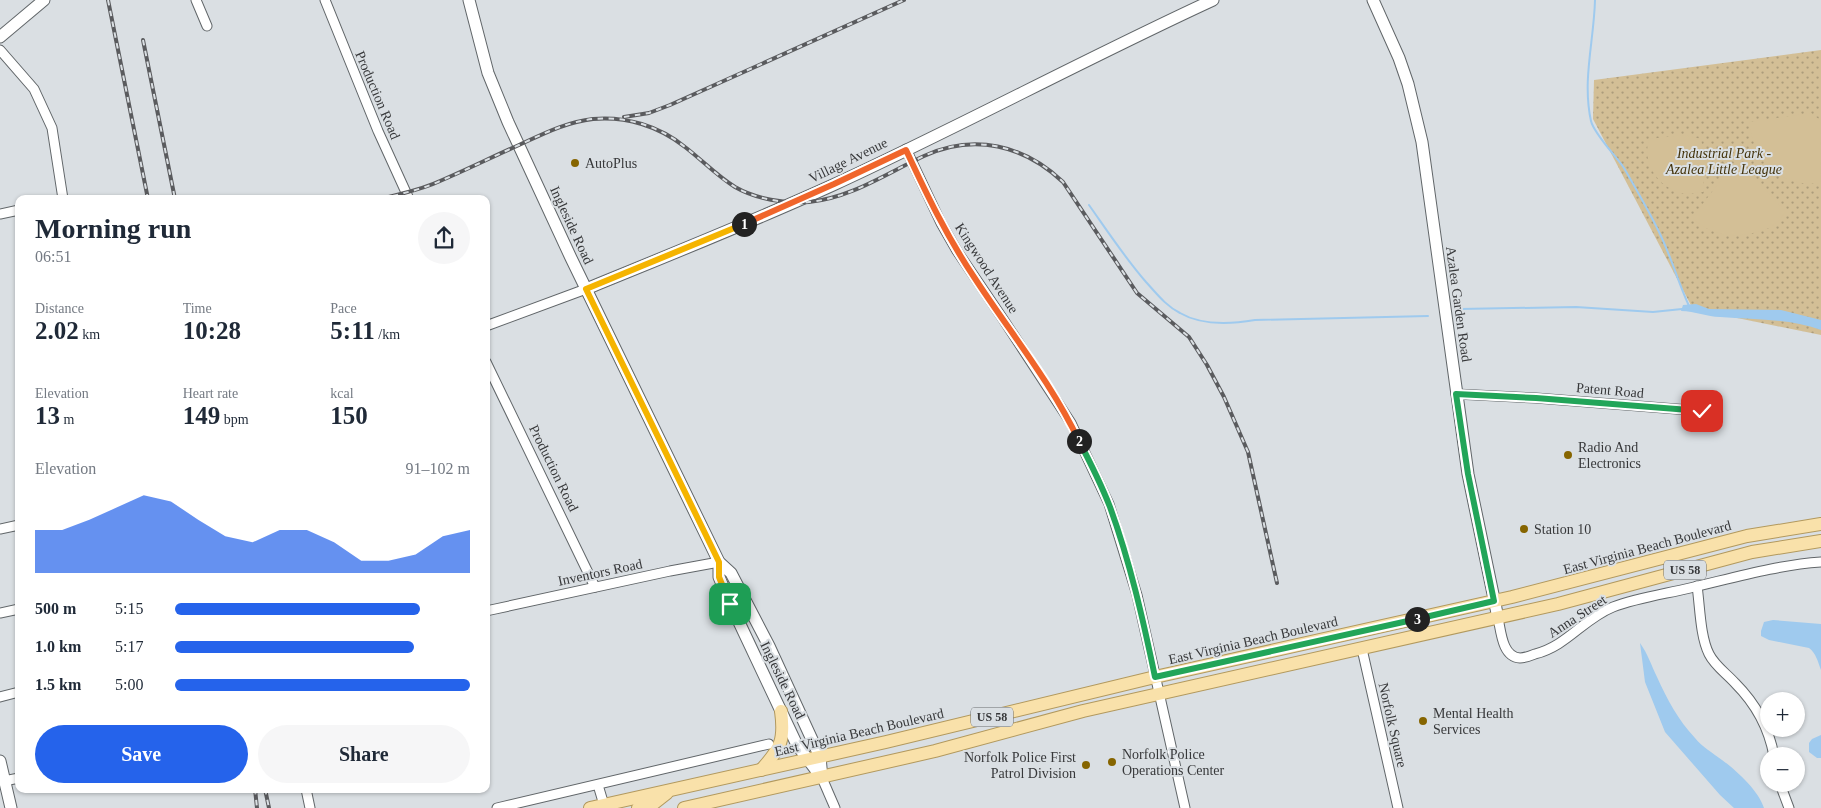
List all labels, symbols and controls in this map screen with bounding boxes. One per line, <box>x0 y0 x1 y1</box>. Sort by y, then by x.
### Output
street label: Production Road <box>352 49 403 142</box>
street label: Village Avenue <box>806 135 890 186</box>
park label: Industrial Park - Azalea Little League <box>1665 146 1782 177</box>
place label: AutoPlus <box>585 156 637 171</box>
marker: AutoPlus <box>569 157 581 169</box>
street label: Ingleside Road <box>547 184 596 267</box>
button: share <box>418 212 470 264</box>
pin: 1 <box>732 212 756 236</box>
text: Morning run <box>35 213 191 244</box>
text: 1 <box>741 217 748 232</box>
street label: Kingwood Avenue <box>952 220 1021 316</box>
street label: Azalea Garden Road <box>1443 245 1474 363</box>
text: 06:51 <box>35 248 71 265</box>
text: Distance <box>35 301 84 316</box>
text: Time <box>183 301 212 316</box>
text: Pace <box>330 301 357 316</box>
text: 2.02 <box>35 317 79 344</box>
text: 10:28 <box>183 317 241 344</box>
text: 5:11 <box>330 317 375 344</box>
text: km <box>79 327 100 342</box>
text: /km <box>375 327 400 342</box>
street label: Patent Road <box>1575 380 1645 401</box>
text: Elevation <box>35 386 89 401</box>
text: Heart rate <box>183 386 238 401</box>
text: kcal <box>330 386 354 401</box>
pin <box>1681 390 1723 432</box>
icon: check <box>1688 397 1716 425</box>
text: 13 <box>35 402 60 429</box>
text: 149 <box>183 402 220 429</box>
text: 150 <box>330 402 368 429</box>
text: m <box>60 412 74 427</box>
text: bpm <box>220 412 249 427</box>
street label: Production Road <box>526 422 581 514</box>
pin: 2 <box>1066 428 1092 454</box>
text: 2 <box>1076 434 1083 449</box>
place label: Radio And Electronics <box>1578 440 1641 471</box>
marker: Radio And Electronics <box>1562 449 1574 461</box>
text: Elevation <box>35 460 96 477</box>
text: 91–102 m <box>406 460 470 477</box>
street label: East Virginia Beach Boulevard <box>1562 518 1733 577</box>
place label: Station 10 <box>1534 522 1591 537</box>
marker: Station 10 <box>1518 523 1530 535</box>
street label: Inventors Road <box>557 556 644 589</box>
road number: US 58 <box>1664 560 1706 580</box>
pin <box>709 583 751 625</box>
icon: arrive <box>716 590 744 618</box>
street label: Anna Street <box>1545 592 1609 641</box>
text: 500 m <box>35 600 76 617</box>
text: 5:15 <box>115 600 143 617</box>
pin: 3 <box>1404 606 1430 632</box>
text: 3 <box>1414 612 1421 627</box>
street label: East Virginia Beach Boulevard <box>1167 614 1339 667</box>
text: 1.0 km <box>35 638 81 655</box>
text: 5:17 <box>115 638 143 655</box>
street label: Ingleside Road <box>757 639 808 721</box>
text: 1.5 km <box>35 676 81 693</box>
text: 5:00 <box>115 676 143 693</box>
street label: Norfolk Square <box>1375 681 1410 769</box>
map controls <box>1760 692 1805 792</box>
button: + <box>1760 692 1805 737</box>
street label: East Virginia Beach Boulevard <box>773 706 945 759</box>
place label: Mental Health Services <box>1433 706 1513 737</box>
road number: US 58 <box>971 708 1013 726</box>
marker: Mental Health Services <box>1417 715 1429 727</box>
button: Save <box>35 725 248 783</box>
button: Share <box>258 725 470 783</box>
place label: Norfolk Police Operations Center <box>1122 747 1225 778</box>
button: − <box>1760 747 1805 792</box>
place label: Norfolk Police First Patrol Division <box>964 750 1076 781</box>
marker: Norfolk Police Operations Center <box>1106 756 1118 768</box>
marker: Norfolk Police First Patrol Division <box>1080 759 1092 771</box>

